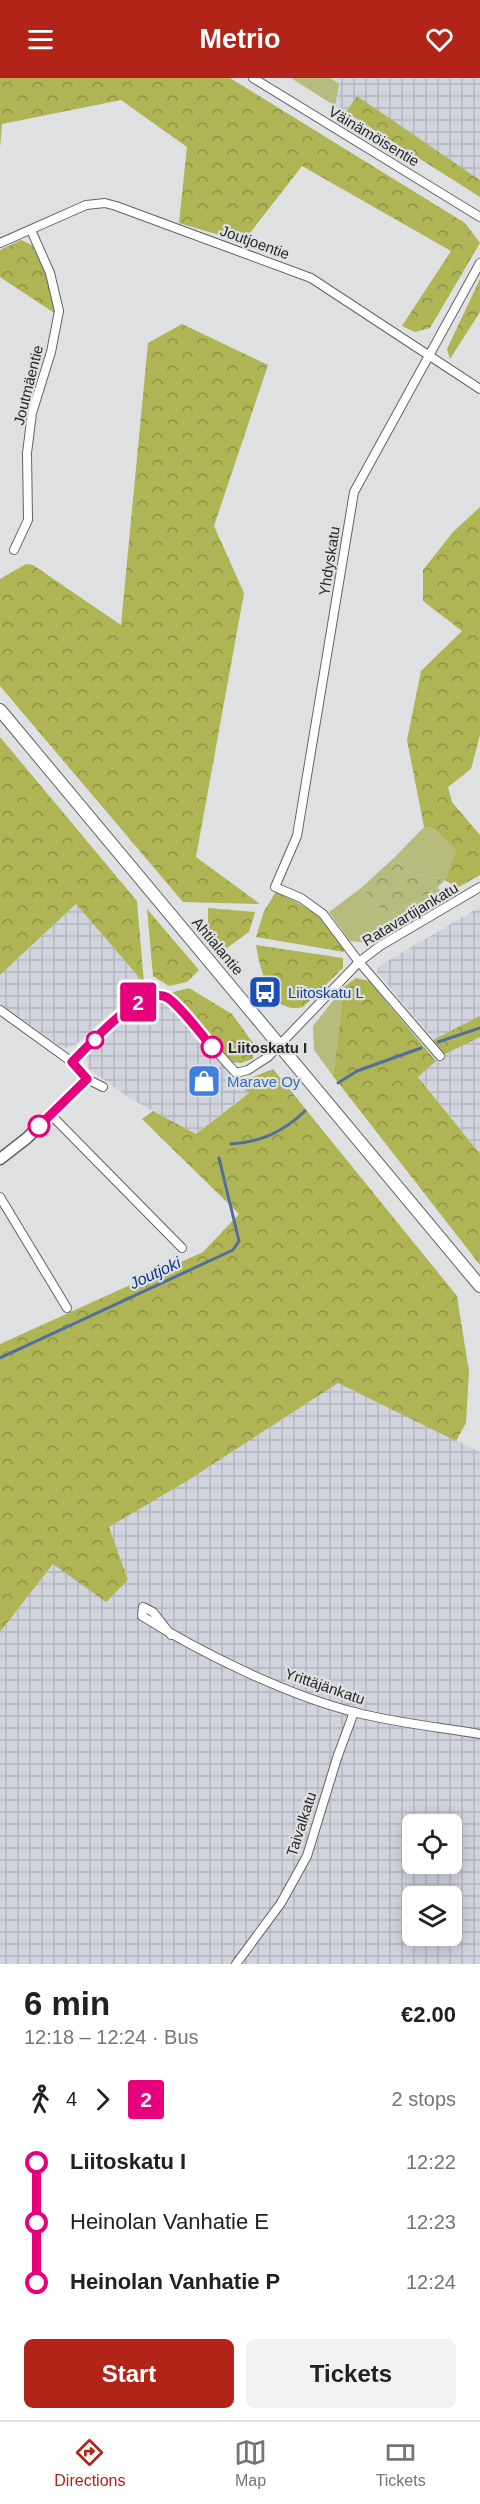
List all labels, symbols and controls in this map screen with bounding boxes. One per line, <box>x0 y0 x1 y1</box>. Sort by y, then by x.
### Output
icon: menu <box>24 23 57 56</box>
icon: heart <box>423 23 456 56</box>
text: Metrio <box>200 24 281 54</box>
street label: Väinämöisentie <box>326 102 422 170</box>
street label: Joutjoentie <box>218 222 292 262</box>
street label: Joutmäentie <box>10 343 46 427</box>
street label: Yhdyskatu <box>315 525 343 597</box>
street label: Ratavartijankatu <box>359 879 461 949</box>
street label: Ahtialantie <box>189 914 247 978</box>
bus stop icon: Liitoskatu L <box>247 974 283 1010</box>
line badge: 2 <box>118 982 158 1022</box>
place label: Liitoskatu L <box>288 984 364 1001</box>
text: 2 <box>132 991 144 1014</box>
unlabelled marker <box>86 1031 104 1049</box>
marker: Liitoskatu I <box>201 1036 223 1058</box>
place label: Liitoskatu I <box>228 1039 307 1056</box>
shop icon: Marave Oy <box>186 1063 222 1099</box>
place label: Marave Oy <box>227 1073 301 1090</box>
unlabelled marker <box>28 1115 50 1137</box>
water label: Joutjoki <box>126 1254 184 1293</box>
street label: Yrittäjänkatu <box>283 1664 367 1708</box>
street label: Taivalkatu <box>283 1790 319 1858</box>
map controls <box>402 1814 462 1946</box>
button: locate <box>402 1814 462 1874</box>
button: layers <box>402 1886 462 1946</box>
text: 6 min <box>24 1985 110 2022</box>
text: €2.00 <box>401 2002 456 2027</box>
text: 12:18 – 12:24 · Bus <box>24 2026 199 2048</box>
icon: walk <box>24 2083 57 2116</box>
icon: forward <box>86 2083 119 2116</box>
text: 4 <box>66 2088 77 2110</box>
text: 2 <box>140 2088 152 2111</box>
text: 2 stops <box>392 2088 456 2110</box>
text: Liitoskatu I <box>70 2149 186 2174</box>
text: 12:22 <box>406 2151 456 2173</box>
text: Heinolan Vanhatie E <box>70 2209 269 2234</box>
text: 12:23 <box>406 2211 456 2233</box>
text: Heinolan Vanhatie P <box>70 2269 280 2294</box>
text: 12:24 <box>406 2271 456 2293</box>
button: Start <box>24 2339 234 2408</box>
button: Tickets <box>246 2339 456 2408</box>
tab: Directions <box>54 2436 125 2490</box>
tab: Map <box>234 2436 267 2490</box>
tab: Tickets <box>376 2436 426 2490</box>

